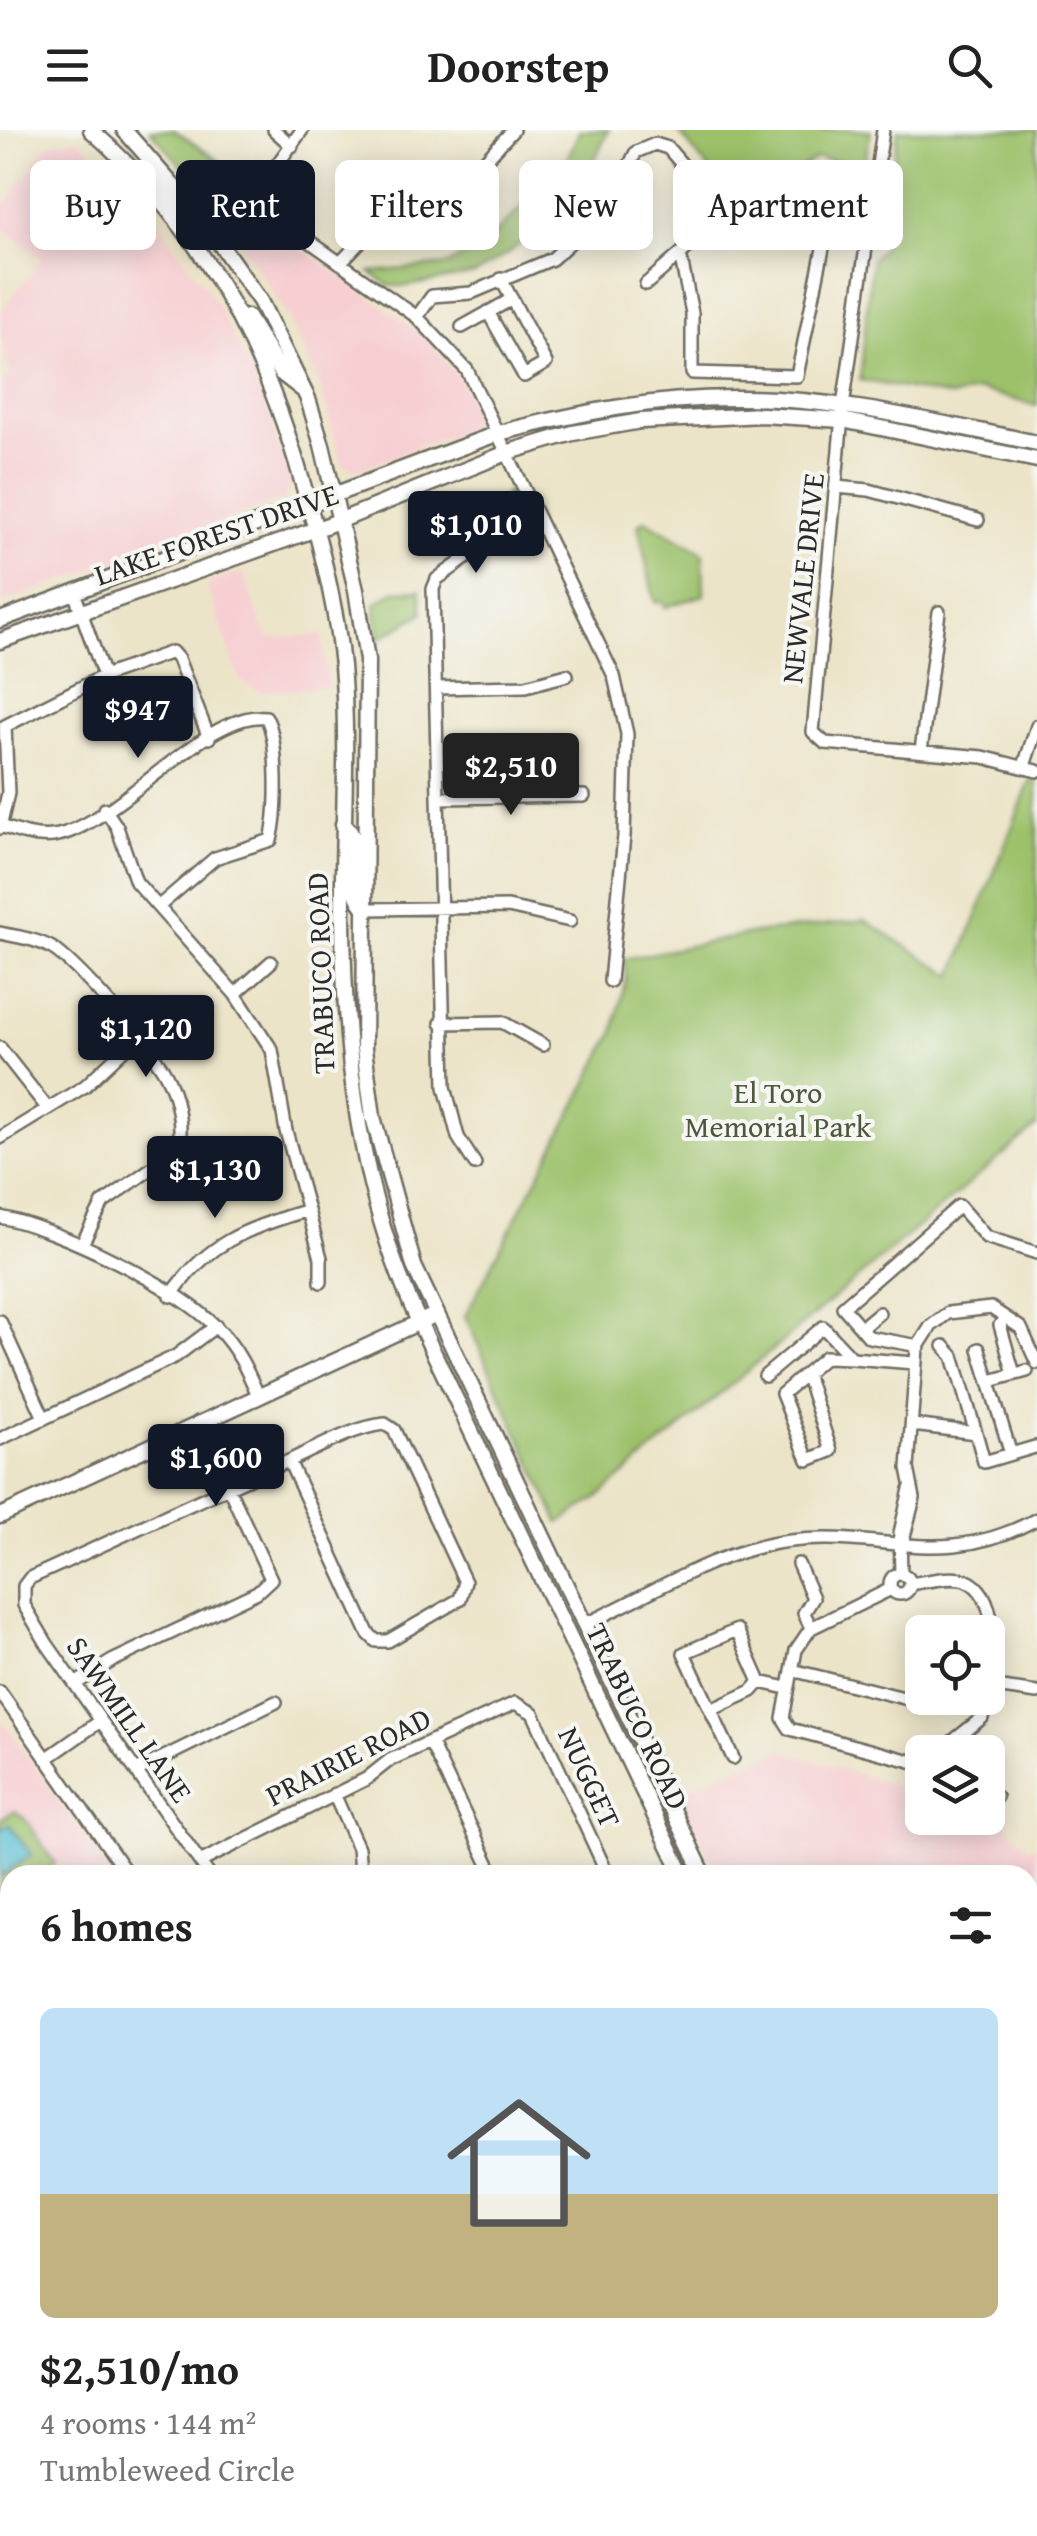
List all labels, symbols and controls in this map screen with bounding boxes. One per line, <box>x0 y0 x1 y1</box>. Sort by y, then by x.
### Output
text: Doorstep <box>428 33 609 98</box>
icon: menu <box>40 38 95 93</box>
icon: search <box>942 38 997 93</box>
chip: Buy <box>30 160 156 250</box>
chip: Rent <box>176 160 315 250</box>
chip: Filters <box>335 160 499 250</box>
chip: New <box>519 160 653 250</box>
chip: Apartment <box>673 160 903 250</box>
street label: NEWVALE DRIVE <box>769 471 835 685</box>
street label: LAKE FOREST DRIVE <box>88 472 344 596</box>
pin: $1,010 <box>395 491 557 576</box>
text: $1,010 <box>430 500 522 547</box>
pin: $947 <box>79 676 197 761</box>
text: $947 <box>105 685 171 732</box>
pin: $2,510 <box>430 733 592 818</box>
text: $2,510 <box>465 742 557 789</box>
street label: TRABUCO ROAD <box>295 872 345 1074</box>
pin: $1,120 <box>65 995 227 1080</box>
text: $1,120 <box>100 1004 192 1051</box>
park label: El Toro Memorial Park <box>685 1070 872 1148</box>
pin: $1,130 <box>134 1136 296 1221</box>
text: $1,130 <box>169 1145 261 1192</box>
pin: $1,600 <box>135 1424 297 1509</box>
text: $1,600 <box>170 1433 262 1480</box>
map controls <box>905 1615 1005 1835</box>
button: locate <box>905 1615 1005 1715</box>
street label: TRABUCO ROAD <box>576 1616 700 1816</box>
street label: SAWMILL LANE <box>56 1627 204 1811</box>
street label: PRAIRIE ROAD <box>258 1696 438 1816</box>
street label: NUGGET <box>548 1719 633 1835</box>
button: layers <box>905 1735 1005 1835</box>
text: 6 homes <box>40 1895 193 1956</box>
icon: filters <box>943 1898 998 1953</box>
icon: home <box>429 2073 609 2253</box>
text: $2,510/mo <box>40 2338 239 2399</box>
text: 4 rooms · 144 m² <box>40 2399 256 2446</box>
text: Tumbleweed Circle <box>40 2446 295 2493</box>

